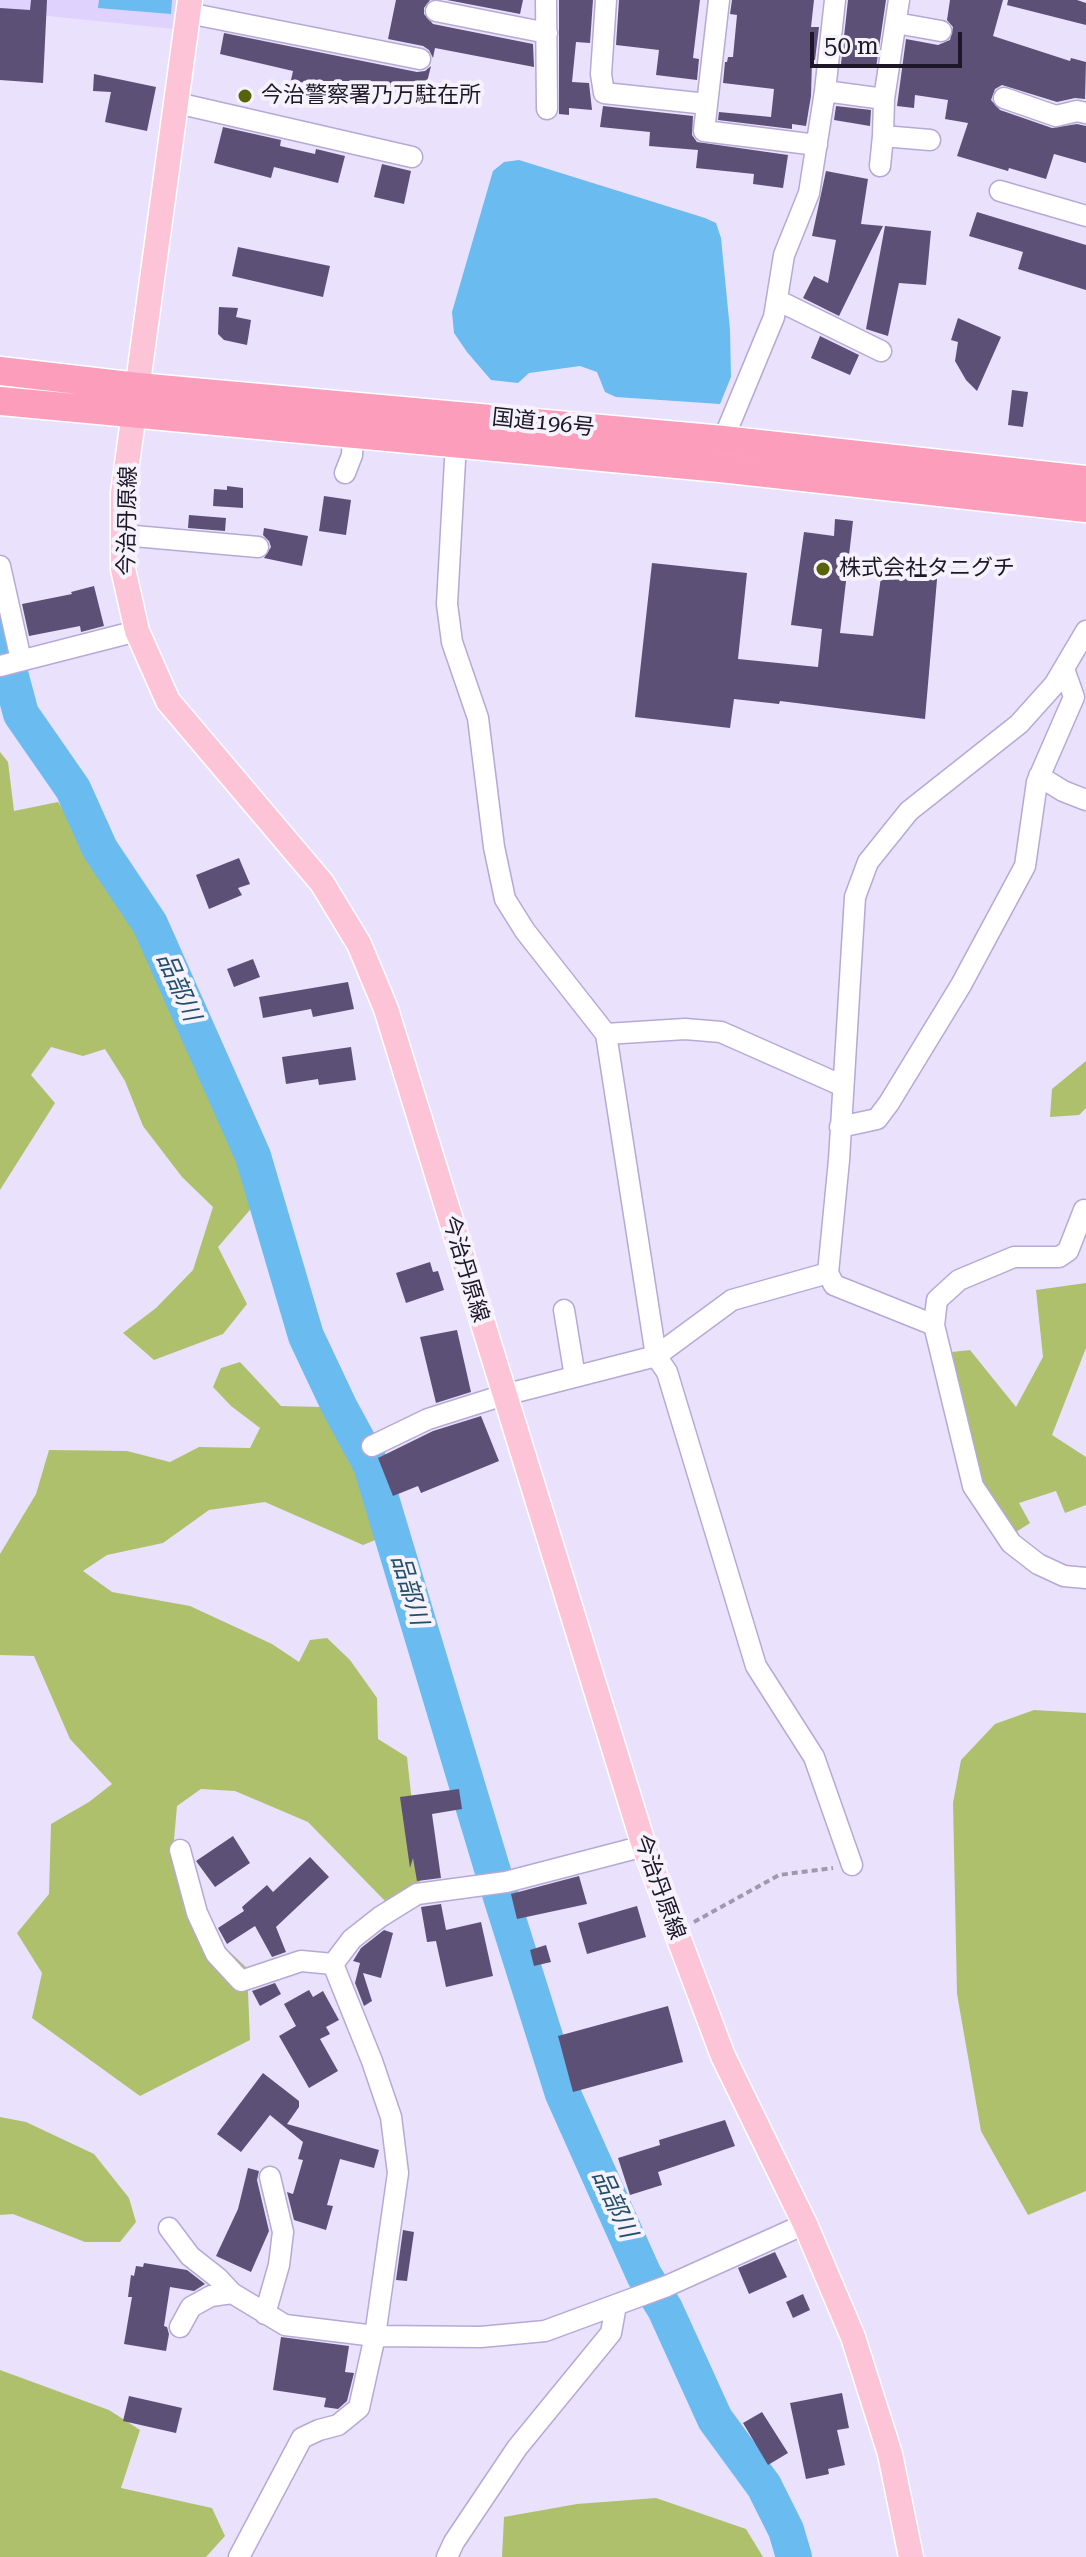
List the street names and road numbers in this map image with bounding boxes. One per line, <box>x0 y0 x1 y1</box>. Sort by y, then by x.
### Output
street label: 国道196号 <box>490 404 596 442</box>
street label: 今治丹原線 <box>114 466 142 576</box>
street label: 今治丹原線 <box>436 1213 494 1325</box>
street label: 今治丹原線 <box>628 1831 690 1943</box>

